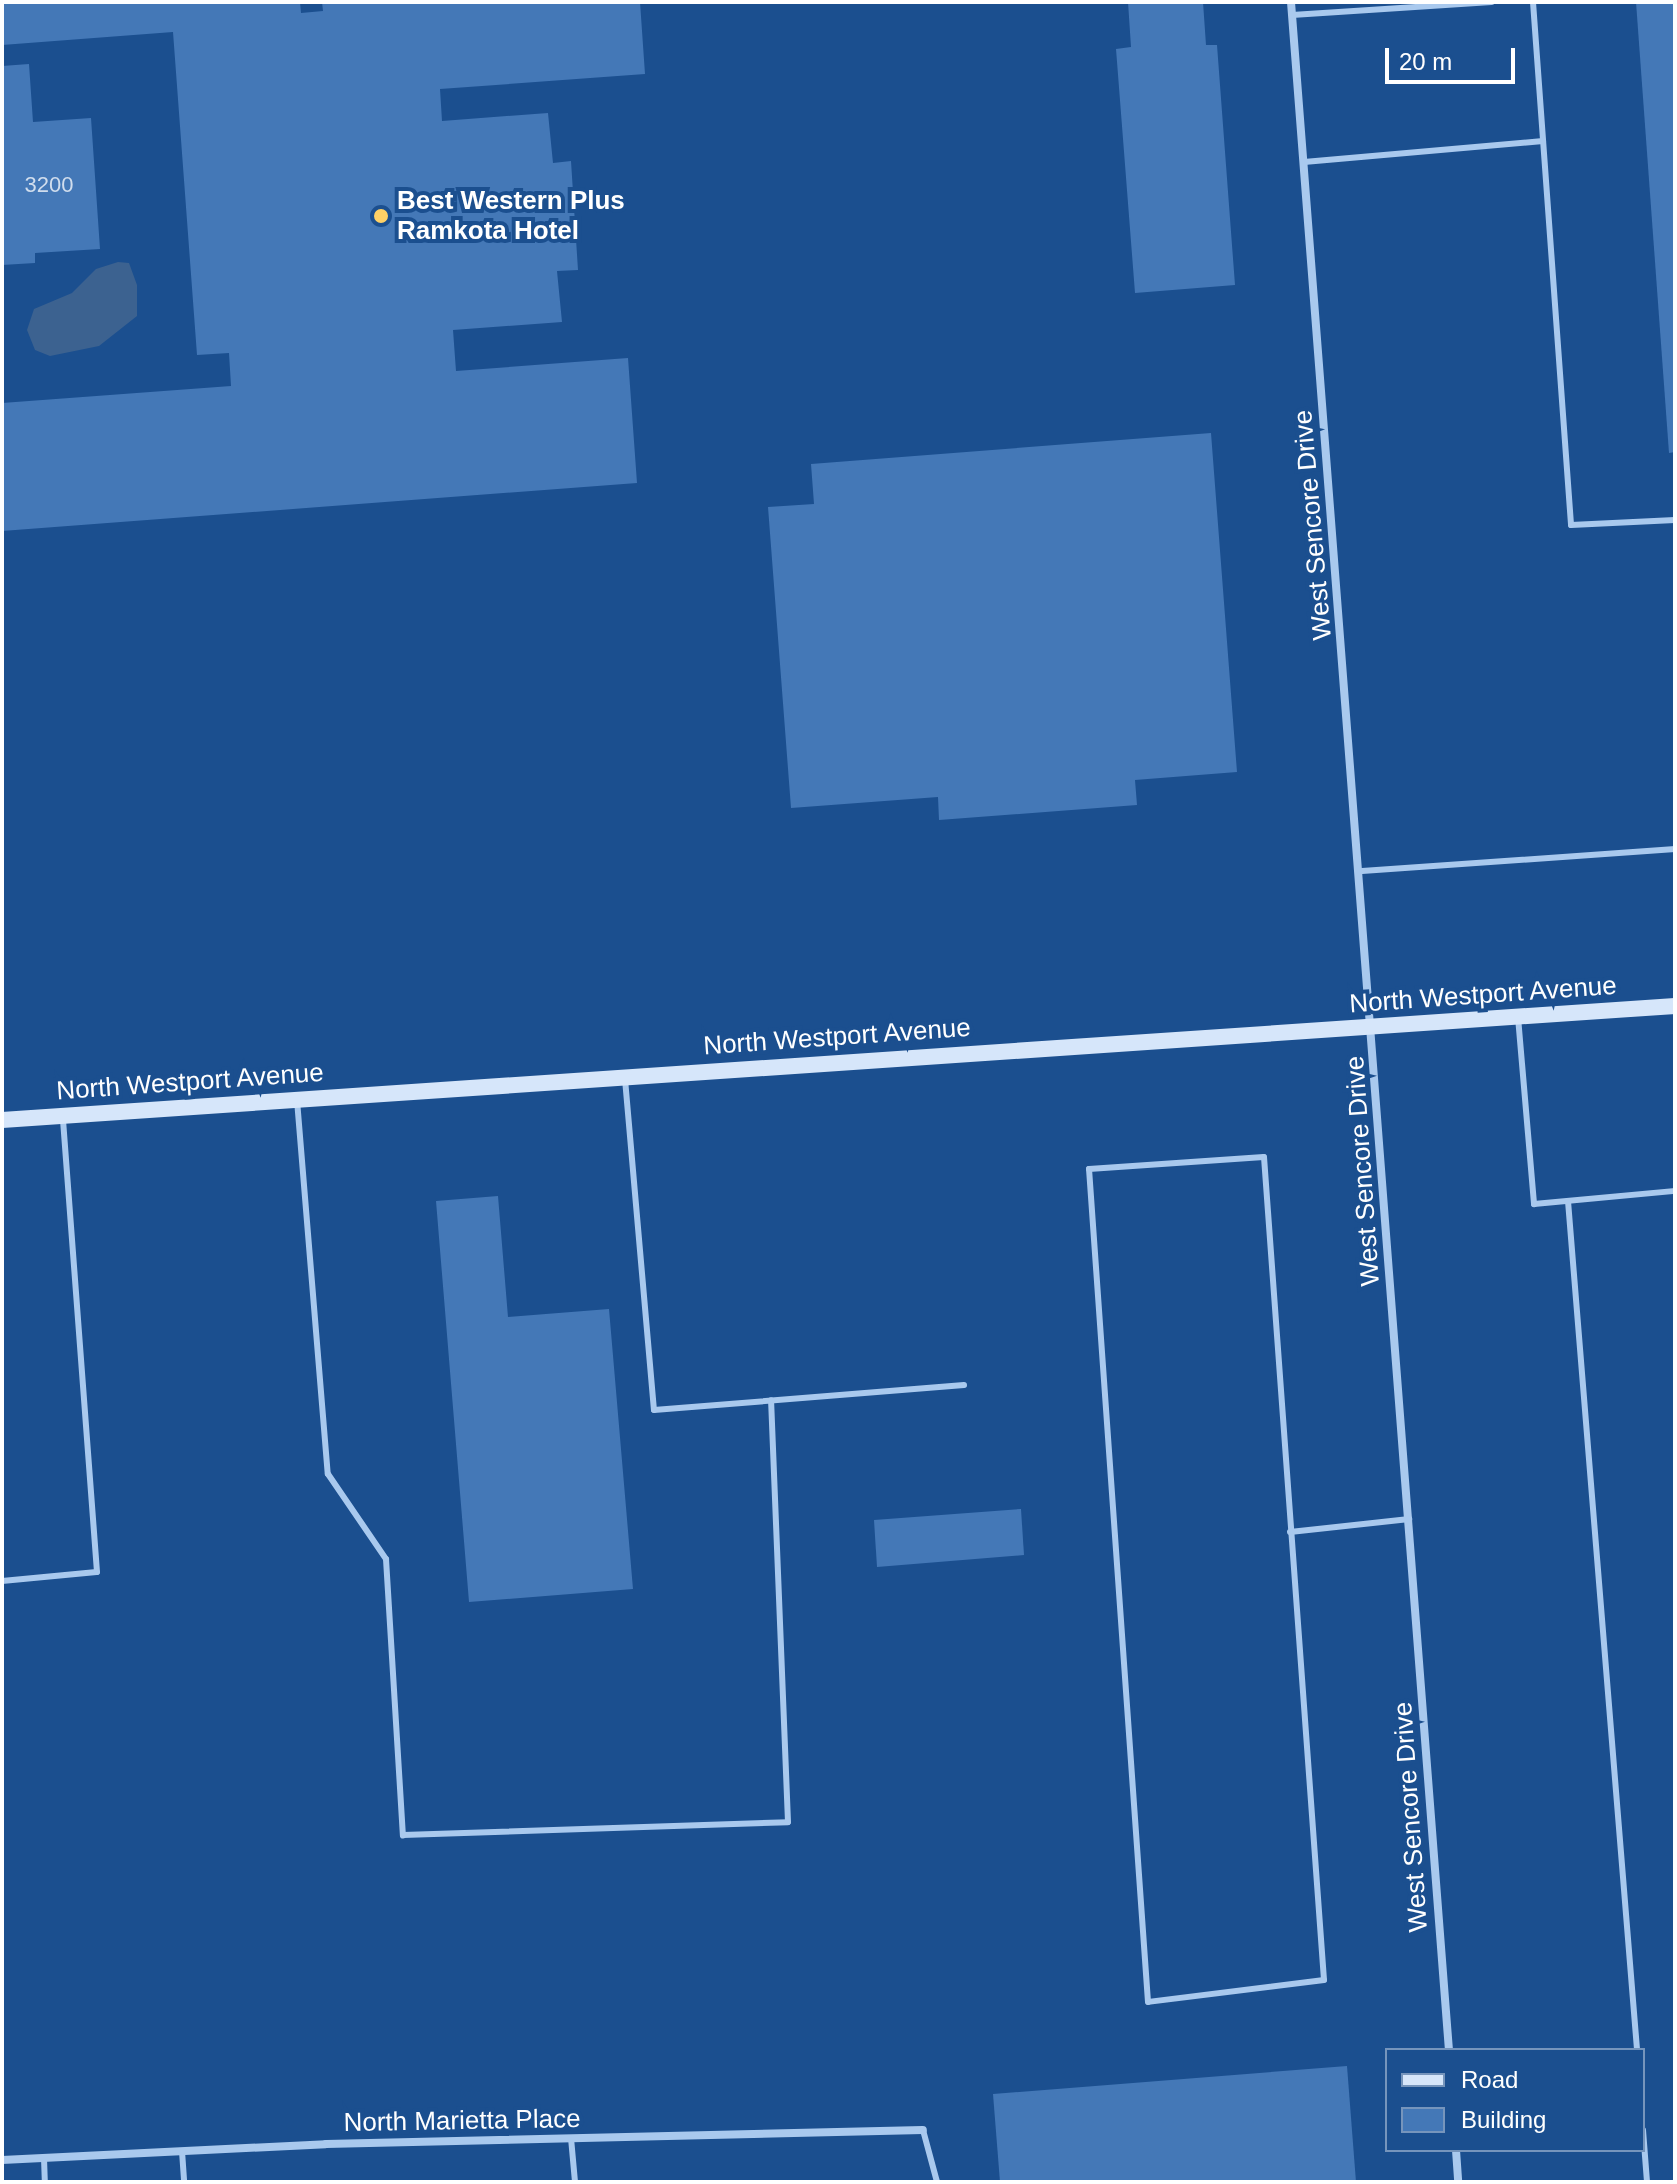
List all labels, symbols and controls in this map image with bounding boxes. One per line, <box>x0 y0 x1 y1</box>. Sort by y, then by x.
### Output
scale bar <box>1389 32 1519 82</box>
text: 20 m <box>1399 48 1452 75</box>
house number: 3200 <box>25 172 73 198</box>
place label: Best Western Plus Ramkota Hotel <box>397 185 625 246</box>
marker: Best Western Plus Ramkota Hotel <box>372 207 390 225</box>
street label: West Sencore Drive <box>1287 409 1339 641</box>
street label: North Westport Avenue <box>1348 970 1618 1020</box>
street label: North Westport Avenue <box>702 1012 972 1062</box>
street label: West Sencore Drive <box>1339 1055 1387 1287</box>
street label: North Westport Avenue <box>55 1057 325 1107</box>
street label: West Sencore Drive <box>1387 1701 1435 1933</box>
legend <box>1385 2048 1645 2152</box>
text: Road <box>1461 2066 1518 2093</box>
street label: North Marietta Place <box>343 2103 581 2139</box>
text: Building <box>1461 2106 1546 2133</box>

